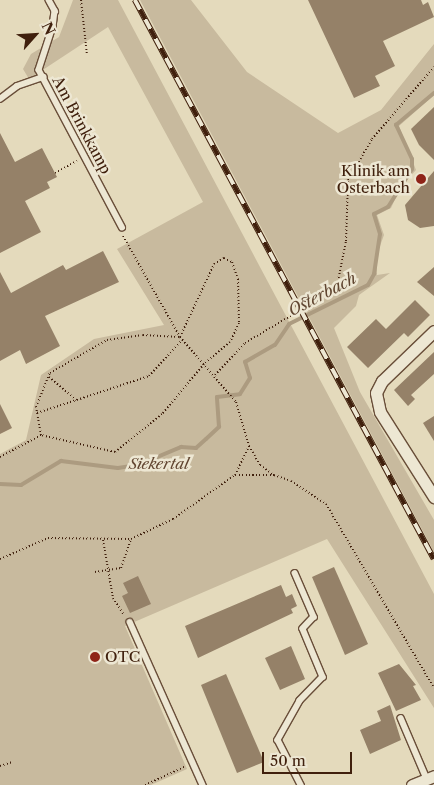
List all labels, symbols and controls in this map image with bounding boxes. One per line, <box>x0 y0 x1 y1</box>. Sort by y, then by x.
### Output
north arrow <box>10 10 60 60</box>
text: N <box>38 19 59 38</box>
street label: Am Brinkkamp <box>49 73 115 177</box>
place label: Klinik am Osterbach <box>337 161 410 196</box>
marker: Klinik am Osterbach <box>414 172 428 186</box>
water label: Osterbach <box>285 268 359 320</box>
park label: Siekertal <box>129 455 189 473</box>
place label: OTC <box>105 648 140 666</box>
marker: OTC <box>89 651 101 663</box>
scale bar <box>264 742 354 774</box>
text: 50 m <box>270 751 306 770</box>

